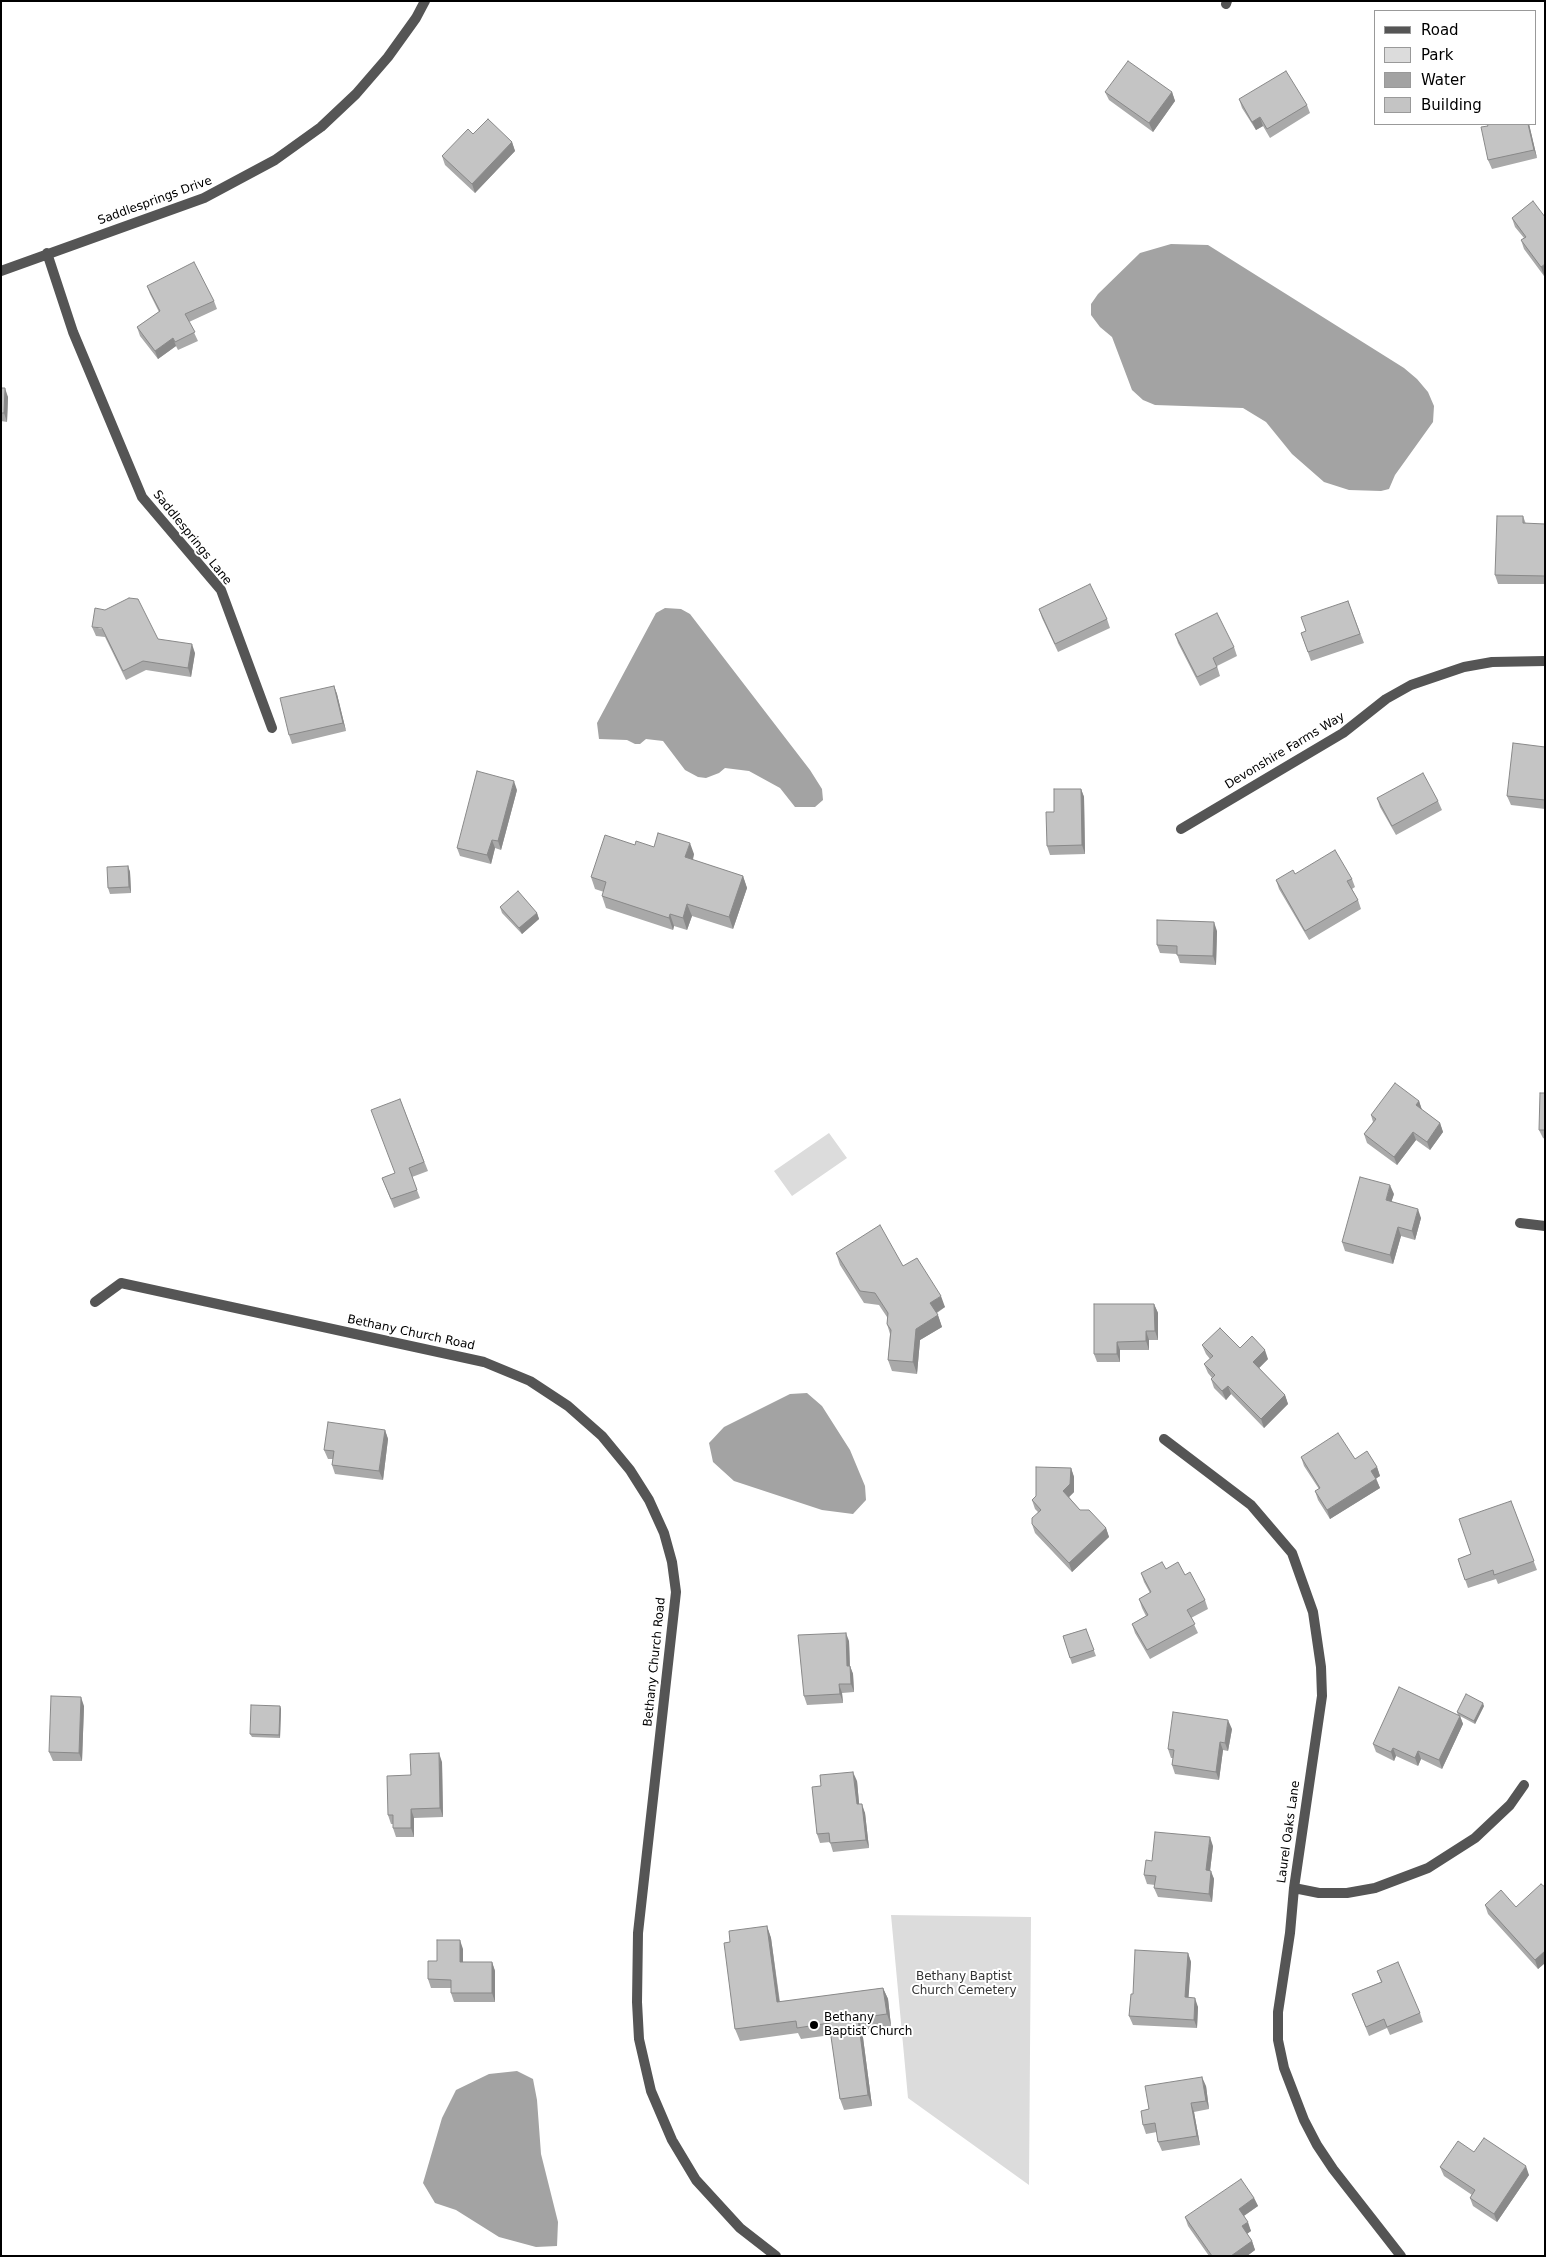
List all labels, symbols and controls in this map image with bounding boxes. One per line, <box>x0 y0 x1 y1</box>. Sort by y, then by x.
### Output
legend <box>1374 10 1536 125</box>
text: Road <box>1421 21 1459 39</box>
text: Park <box>1421 46 1453 64</box>
text: Water <box>1421 71 1465 89</box>
text: Building <box>1421 96 1482 114</box>
street label: Saddlesprings Drive <box>96 174 214 228</box>
street label: Saddlesprings Lane <box>149 488 235 588</box>
street label: Devonshire Farms Way <box>1223 710 1347 792</box>
street label: Bethany Church Road <box>346 1312 476 1354</box>
street label: Bethany Church Road <box>641 1597 669 1727</box>
street label: Laurel Oaks Lane <box>1275 1780 1303 1884</box>
park label: Bethany Baptist Church Cemetery <box>911 1970 1017 1998</box>
place label: Bethany Baptist Church <box>824 2011 912 2039</box>
marker: Bethany Baptist Church <box>808 2019 820 2031</box>

